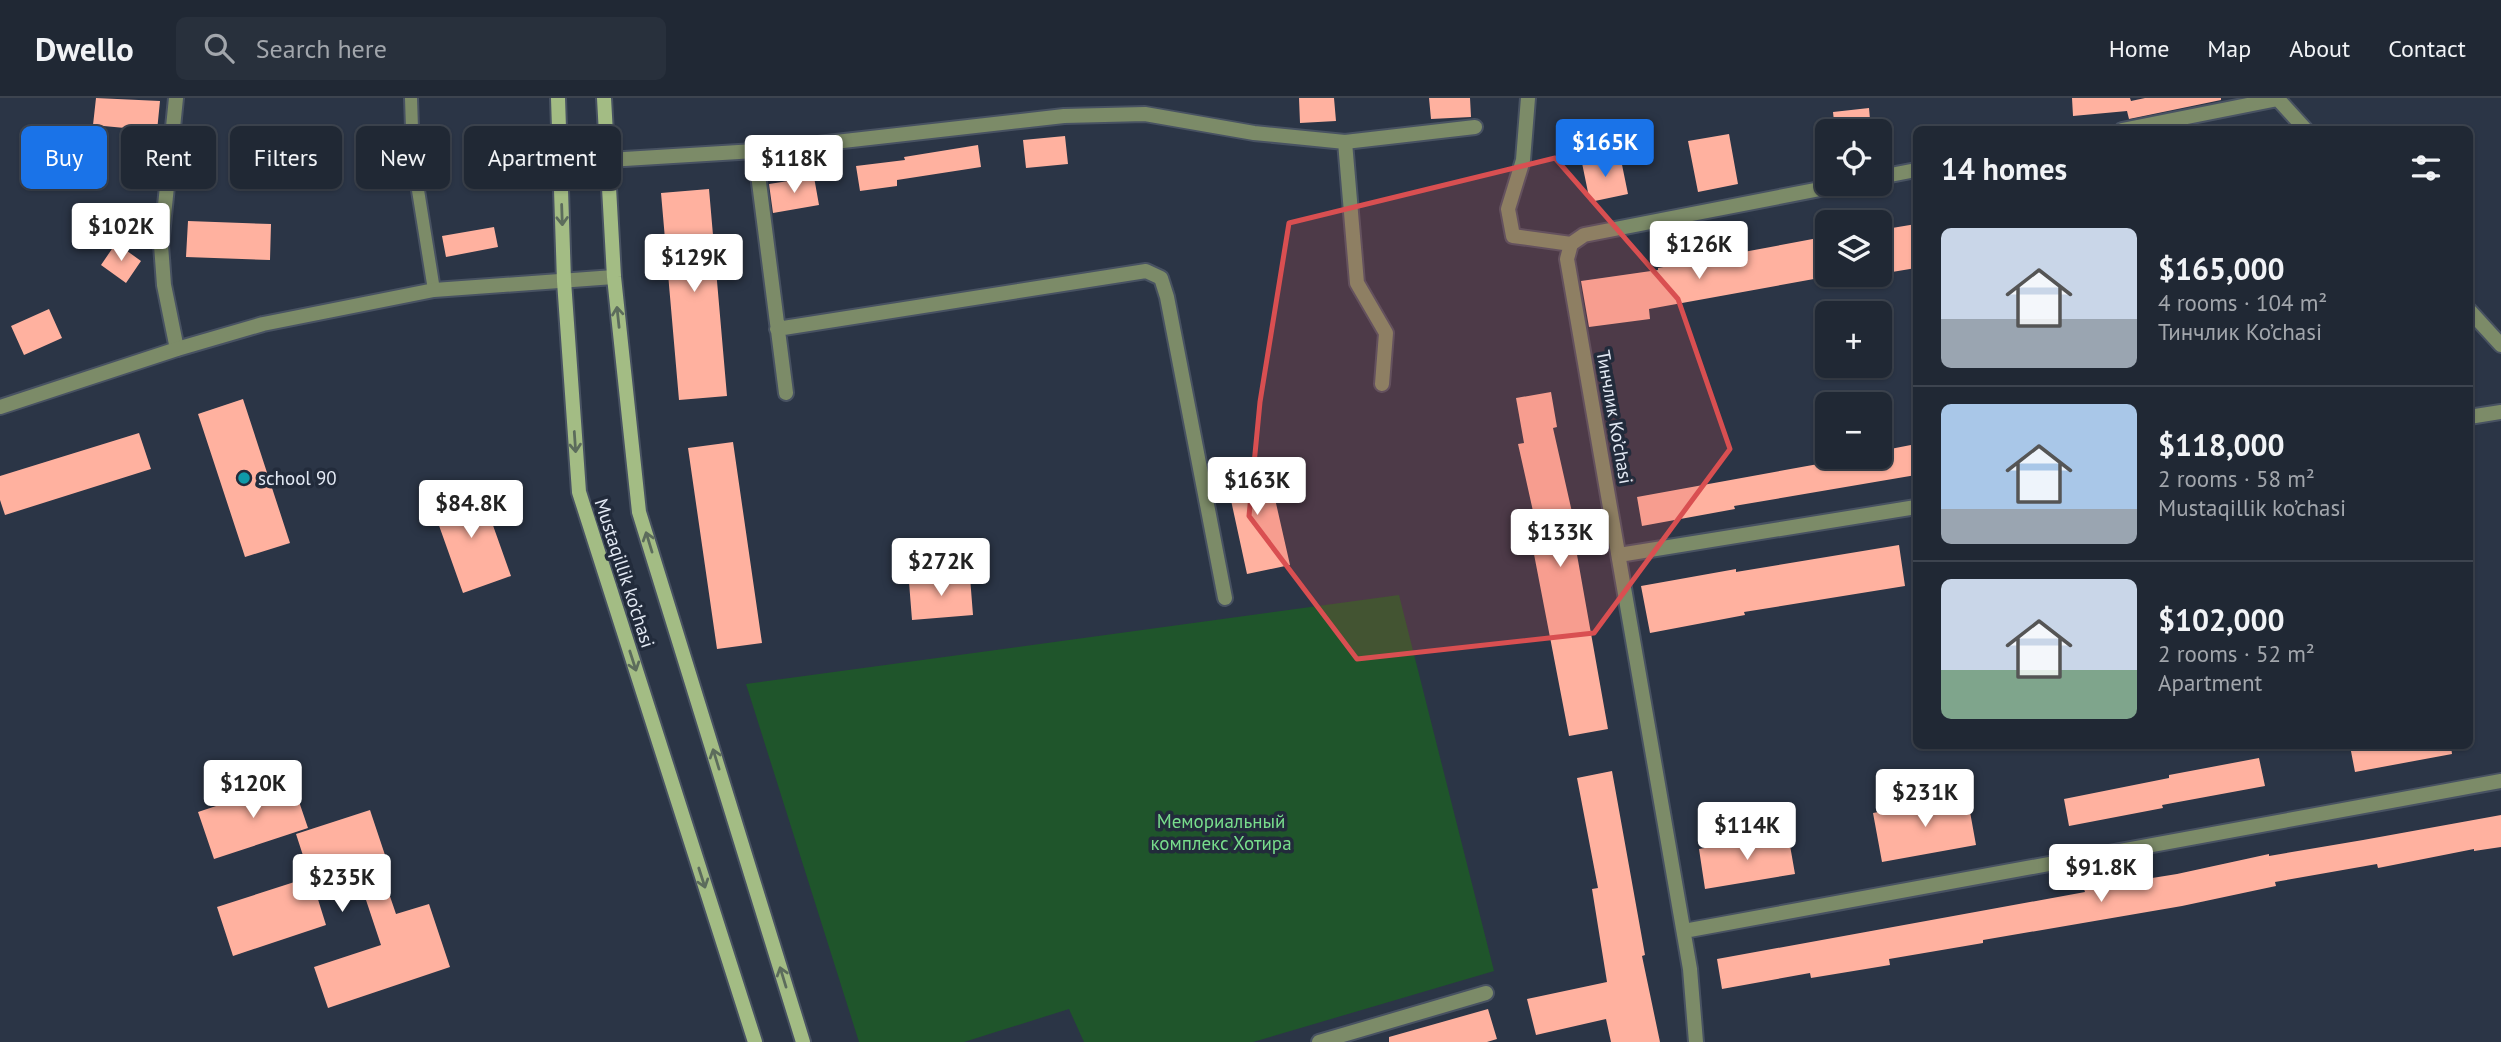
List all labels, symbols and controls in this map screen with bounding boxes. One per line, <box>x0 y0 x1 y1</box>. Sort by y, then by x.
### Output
search box <box>176 17 666 80</box>
text: Dwello <box>35 27 134 70</box>
icon: search <box>200 29 238 67</box>
text: Search here <box>256 32 387 65</box>
text: Home <box>2109 33 2169 64</box>
text: Map <box>2207 33 2251 64</box>
text: About <box>2289 33 2350 64</box>
text: Contact <box>2388 33 2466 64</box>
map controls <box>1815 119 1892 469</box>
button: locate <box>1815 119 1892 196</box>
pin: $165K <box>1556 120 1654 179</box>
chip: Buy <box>21 126 107 189</box>
chip: Rent <box>121 126 216 189</box>
chip: Filters <box>230 126 342 189</box>
chip: New <box>356 126 450 189</box>
chip: Apartment <box>464 126 621 189</box>
text: $165K <box>1572 127 1638 156</box>
pin: $118K <box>745 136 843 195</box>
text: $118K <box>761 143 827 172</box>
text: 14 homes <box>1941 149 2067 188</box>
icon: filters <box>2407 149 2445 187</box>
one-way arrow <box>555 203 569 226</box>
pin: $102K <box>72 204 170 263</box>
button: layers <box>1815 210 1892 287</box>
text: $102K <box>88 211 154 240</box>
pin: $126K <box>1650 222 1748 281</box>
text: $126K <box>1666 229 1732 258</box>
pin: $129K <box>645 234 743 294</box>
text: $129K <box>661 242 727 271</box>
text: $165,000 <box>2158 249 2285 288</box>
icon: home <box>1997 256 2081 340</box>
text: 4 rooms · 104 m² <box>2158 288 2327 317</box>
button: + <box>1815 301 1892 378</box>
one-way arrow <box>612 306 625 329</box>
text: Тинчлик Ko’chasi <box>2158 317 2322 346</box>
street label: Тинчлик Ko’chasi <box>1591 348 1639 486</box>
button: − <box>1815 392 1892 469</box>
text: $118,000 <box>2158 425 2285 464</box>
one-way arrow <box>569 430 582 453</box>
icon: home <box>1997 432 2081 516</box>
pin: $163K <box>1208 458 1306 517</box>
text: 2 rooms · 58 m² <box>2158 464 2315 493</box>
text: $163K <box>1224 465 1290 494</box>
place label: school 90 <box>258 466 337 490</box>
marker: school 90 <box>236 470 252 486</box>
pin: $84.8K <box>414 480 528 540</box>
text: $84.8K <box>435 488 507 517</box>
text: Mustaqillik ko’chasi <box>2158 493 2346 522</box>
street label: Mustaqillik ko’chasi <box>590 495 660 651</box>
pin: $133K <box>1511 510 1609 569</box>
text: $133K <box>1527 517 1593 546</box>
one-way arrow <box>641 531 654 553</box>
pin: $272K <box>892 538 990 598</box>
text: $272K <box>908 546 974 575</box>
text: $102,000 <box>2158 600 2285 639</box>
icon: home <box>1997 607 2081 691</box>
text: 2 rooms · 52 m² <box>2158 639 2315 668</box>
one-way arrow <box>627 650 640 672</box>
text: Apartment <box>2158 668 2262 697</box>
one-way arrow <box>708 749 721 771</box>
pin: $120K <box>204 760 302 820</box>
text: $120K <box>220 768 286 797</box>
pin: $231K <box>1876 770 1974 829</box>
text: $231K <box>1892 777 1958 806</box>
pin: $114K <box>1698 802 1796 862</box>
park label: Мемориальный комплекс Хотира <box>1150 809 1292 855</box>
text: $114K <box>1714 810 1780 839</box>
pin: $91.8K <box>2044 844 2158 904</box>
text: $91.8K <box>2065 852 2137 881</box>
pin: $235K <box>293 854 391 914</box>
text: $235K <box>309 862 375 891</box>
one-way arrow <box>696 867 709 889</box>
one-way arrow <box>775 966 788 988</box>

